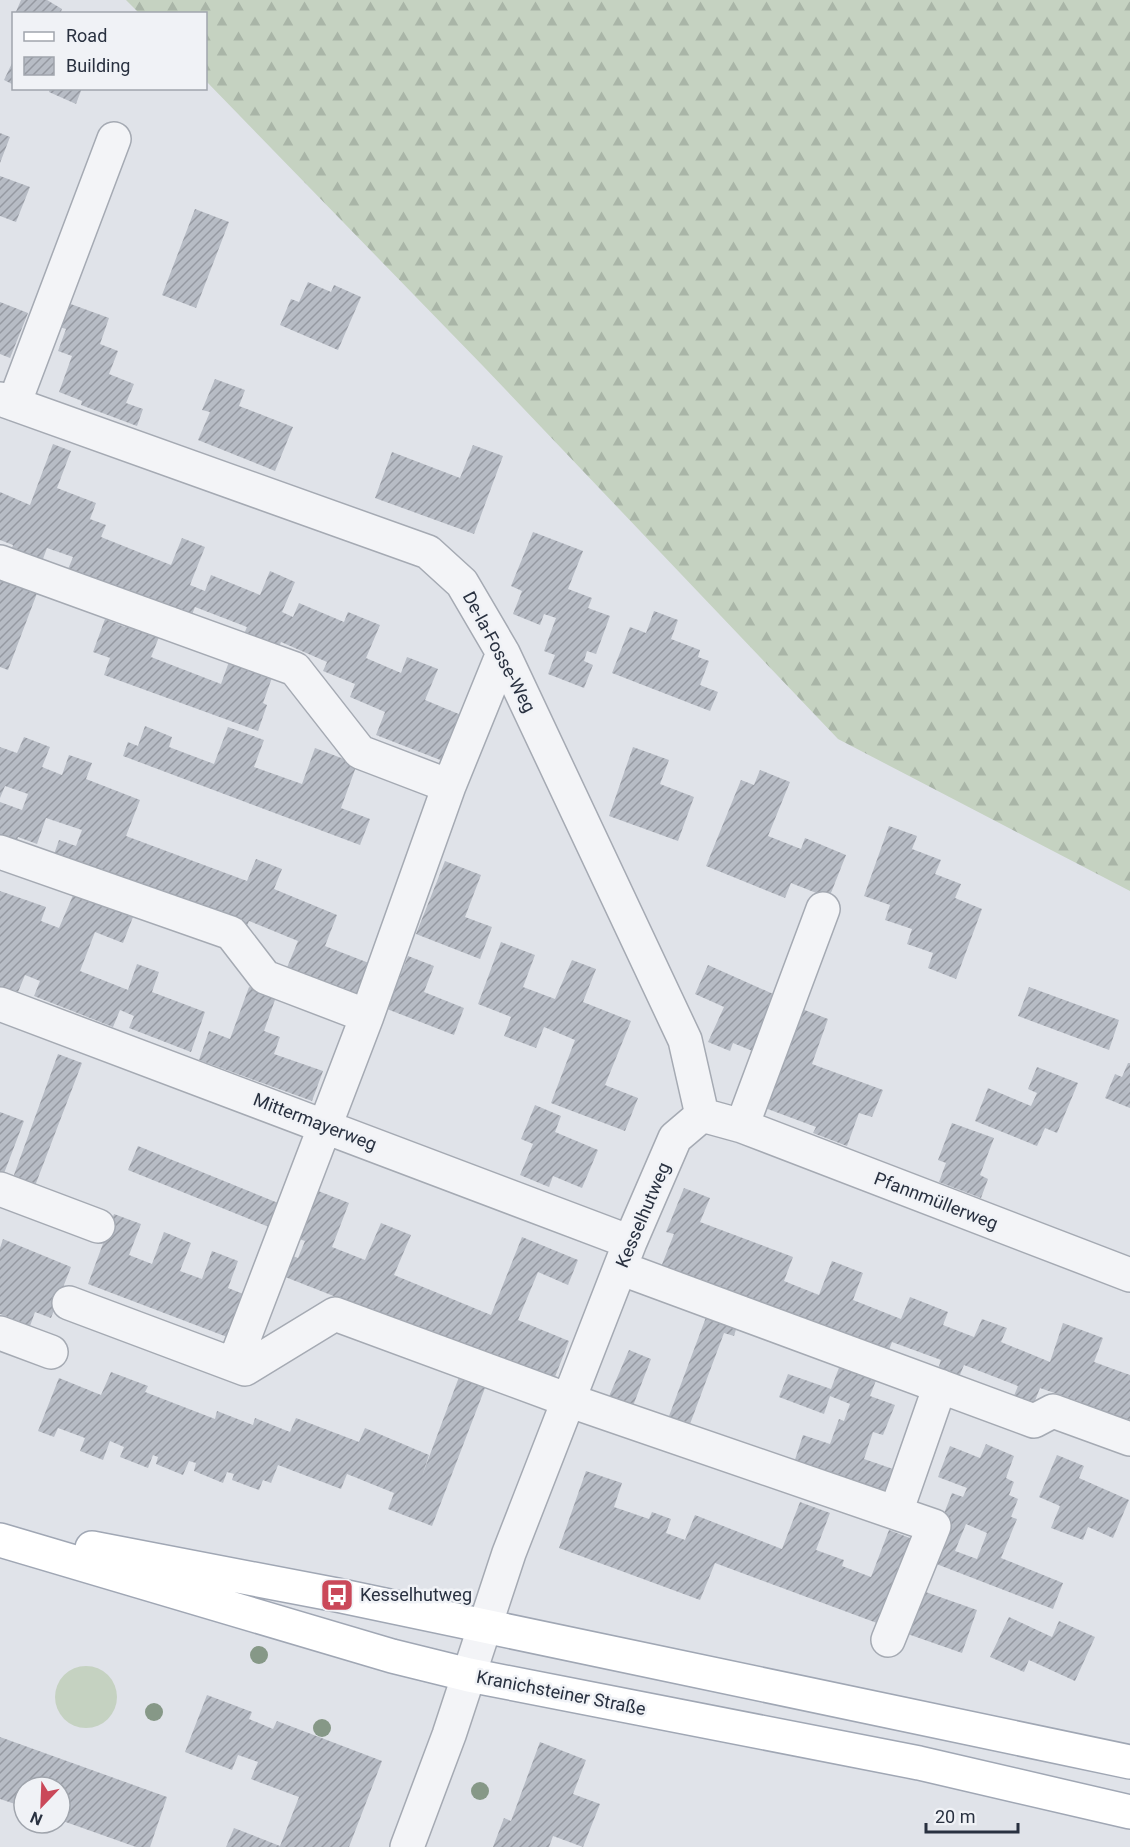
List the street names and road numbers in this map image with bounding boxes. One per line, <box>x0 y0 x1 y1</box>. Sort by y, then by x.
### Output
street label: De-la-Fosse-Weg <box>459 588 540 716</box>
street label: Mittermayerweg <box>251 1088 380 1155</box>
street label: Kesselhutweg <box>611 1159 674 1270</box>
street label: Pfannmüllerweg <box>871 1167 1001 1234</box>
street label: Kranichsteiner Straße <box>475 1666 648 1719</box>

